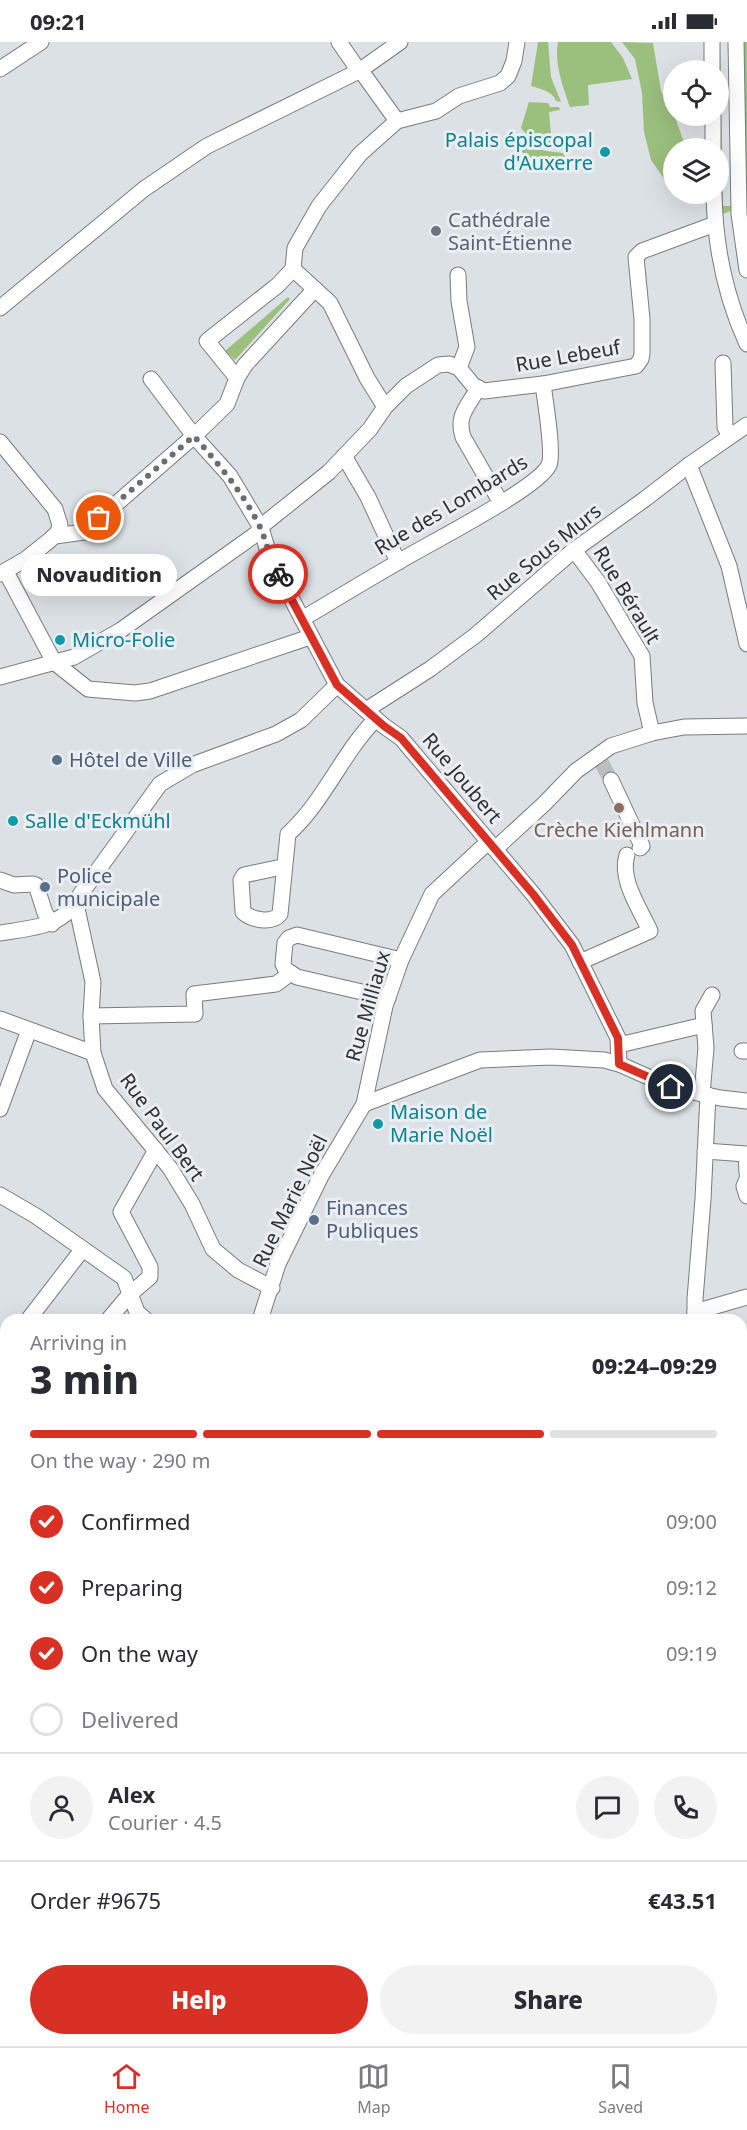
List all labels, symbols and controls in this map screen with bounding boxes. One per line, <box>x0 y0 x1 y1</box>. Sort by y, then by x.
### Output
text: 09:21 <box>30 6 87 36</box>
map controls <box>663 60 729 204</box>
button: locate <box>663 60 729 126</box>
place label: Palais épiscopal d'Auxerre <box>445 126 593 176</box>
button: layers <box>663 138 729 204</box>
marker: Palais épiscopal d'Auxerre <box>598 145 612 159</box>
place label: Cathédrale Saint-Étienne <box>448 206 572 256</box>
marker: Cathédrale Saint-Étienne <box>429 224 443 238</box>
street label: Rue Lebeuf <box>513 333 623 378</box>
street label: Rue des Lombards <box>369 448 532 561</box>
pin <box>73 492 124 543</box>
street label: Rue Sous Murs <box>481 497 607 606</box>
icon: bag <box>82 501 115 534</box>
street label: Rue Bérault <box>588 541 667 649</box>
courier <box>248 544 308 604</box>
callout: Novaudition <box>21 554 177 596</box>
icon: bike <box>262 558 295 591</box>
text: Novaudition <box>36 561 162 588</box>
place label: Micro-Folie <box>72 626 175 653</box>
marker: Micro-Folie <box>53 633 67 647</box>
street label: Rue Joubert <box>417 727 508 829</box>
place label: Hôtel de Ville <box>69 746 192 773</box>
marker: Hôtel de Ville <box>50 753 64 767</box>
marker: Crèche Kiehlmann <box>612 801 626 815</box>
place label: Salle d'Eckmühl <box>25 807 171 834</box>
marker: Salle d'Eckmühl <box>6 814 20 828</box>
place label: Crèche Kiehlmann <box>533 816 705 843</box>
place label: Police municipale <box>57 862 160 912</box>
marker: Police municipale <box>38 880 52 894</box>
street label: Rue Milliaux <box>339 947 396 1064</box>
pin <box>645 1061 696 1112</box>
street label: Rue Paul Bert <box>114 1067 211 1186</box>
icon: home <box>654 1070 687 1103</box>
place label: Maison de Marie Noël <box>390 1098 493 1148</box>
marker: Maison de Marie Noël <box>371 1117 385 1131</box>
street label: Rue Marie Noël <box>246 1130 333 1272</box>
place label: Finances Publiques <box>326 1194 419 1244</box>
marker: Finances Publiques <box>307 1213 321 1227</box>
text: Arriving in <box>30 1329 127 1356</box>
text: 09:24–09:29 <box>592 1350 717 1380</box>
text: 3 min <box>30 1352 139 1405</box>
text: On the way · 290 m <box>30 1447 210 1474</box>
icon: check <box>30 1505 63 1538</box>
text: Confirmed <box>81 1506 191 1536</box>
text: 09:00 <box>666 1508 717 1535</box>
icon: check <box>30 1571 63 1604</box>
text: Preparing <box>81 1572 183 1602</box>
text: 09:12 <box>666 1574 717 1601</box>
icon: check <box>30 1637 63 1670</box>
text: On the way <box>81 1638 198 1668</box>
text: 09:19 <box>666 1640 717 1667</box>
text: Delivered <box>81 1704 179 1734</box>
button: person <box>30 1776 93 1839</box>
button: chat <box>576 1776 639 1839</box>
button: phone <box>654 1776 717 1839</box>
text: Alex <box>108 1779 155 1809</box>
text: Courier · 4.5 <box>108 1809 222 1836</box>
text: Order #9675 <box>30 1885 161 1915</box>
text: €43.51 <box>648 1885 717 1915</box>
button: Help <box>30 1965 368 2034</box>
button: Share <box>380 1965 717 2034</box>
tab: Home <box>104 2060 149 2118</box>
tab: Map <box>357 2060 391 2118</box>
tab: Saved <box>598 2060 643 2118</box>

